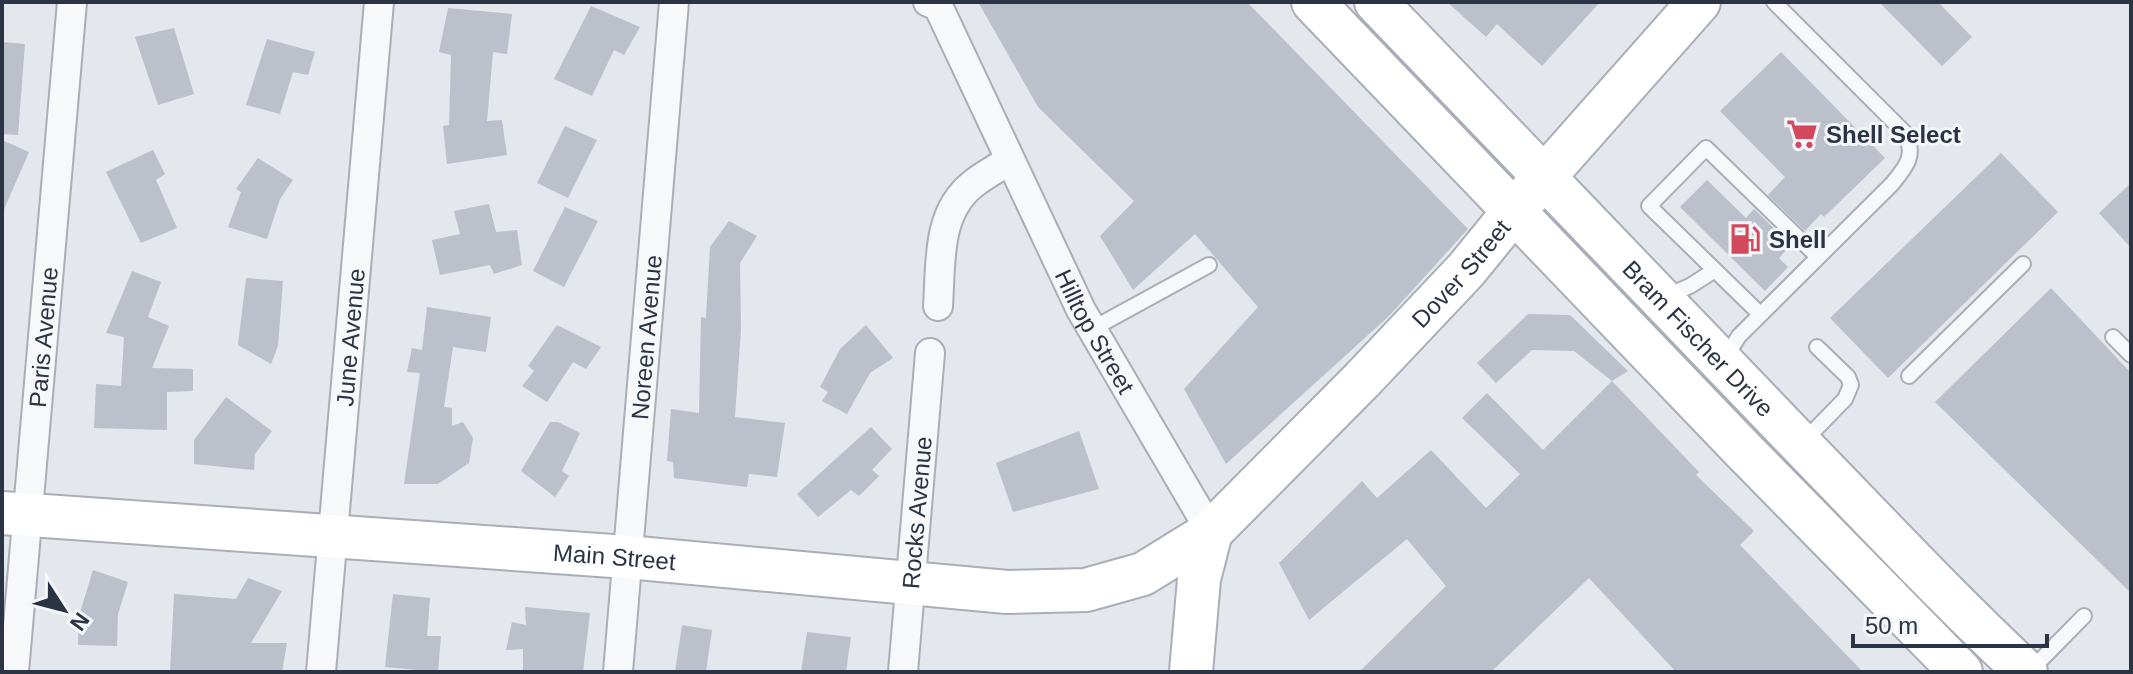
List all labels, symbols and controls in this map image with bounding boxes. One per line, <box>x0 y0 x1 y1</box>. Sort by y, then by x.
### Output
supermarket icon: Shell Select <box>1785 117 1819 151</box>
place label: Shell Select <box>1826 121 1961 148</box>
street label: Dover Street <box>1406 214 1515 333</box>
fuel station icon: Shell <box>1728 222 1762 256</box>
place label: Shell <box>1769 226 1826 253</box>
street label: Noreen Avenue <box>626 254 666 421</box>
street label: Bram Fischer Drive <box>1618 255 1779 422</box>
street label: Hilltop Street <box>1050 265 1140 398</box>
street label: Paris Avenue <box>23 266 63 409</box>
street label: June Avenue <box>331 267 369 407</box>
street label: Rocks Avenue <box>897 435 936 590</box>
street label: Main Street <box>552 538 677 575</box>
north arrow <box>24 570 104 650</box>
scale bar <box>1853 598 2047 648</box>
text: N <box>65 608 95 635</box>
text: 50 m <box>1865 612 1918 639</box>

